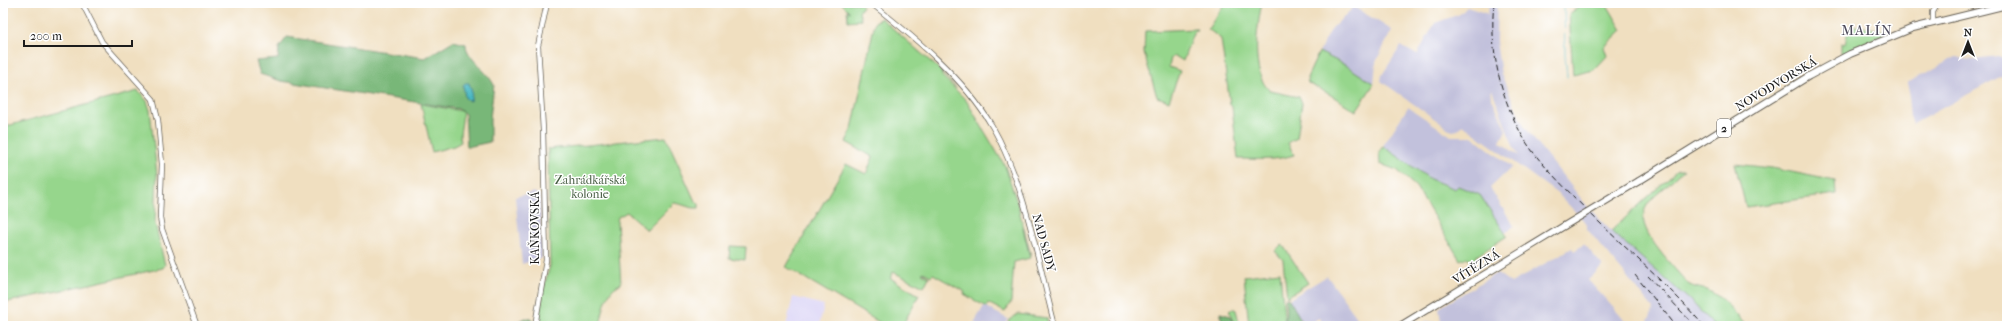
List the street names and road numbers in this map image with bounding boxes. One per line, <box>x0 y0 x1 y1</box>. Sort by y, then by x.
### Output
street label: NOVODVORSKÁ <box>1732 53 1819 114</box>
road number: 2 <box>1717 119 1731 137</box>
street label: KAŇKOVSKÁ <box>527 191 542 265</box>
street label: NAD SADY <box>1030 212 1059 274</box>
street label: VÍTĚZNÁ <box>1449 246 1502 287</box>

